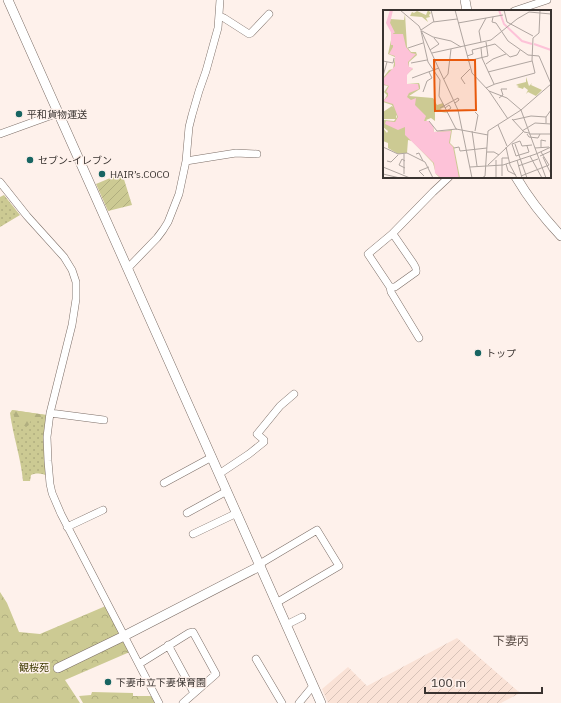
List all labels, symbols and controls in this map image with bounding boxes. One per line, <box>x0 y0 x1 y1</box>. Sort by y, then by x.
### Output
inset map <box>383 10 551 178</box>
place label: 平和貨物運送 <box>27 108 87 121</box>
marker: 平和貨物運送 <box>14 109 24 119</box>
place label: セブン-イレブン <box>38 154 112 167</box>
marker: セブン-イレブン <box>25 155 35 165</box>
place label: HAIR’s.COCO <box>110 168 170 181</box>
marker: HAIR’s.COCO <box>97 169 107 179</box>
place label: トップ <box>486 347 516 360</box>
marker: トップ <box>473 348 483 358</box>
district label: 下妻丙 <box>493 633 529 648</box>
park label: 観桜苑 <box>19 661 49 674</box>
scale bar <box>425 669 542 695</box>
text: 100 m <box>431 675 466 690</box>
place label: 下妻市立下妻保育園 <box>116 676 206 689</box>
marker: 下妻市立下妻保育園 <box>103 677 113 687</box>

